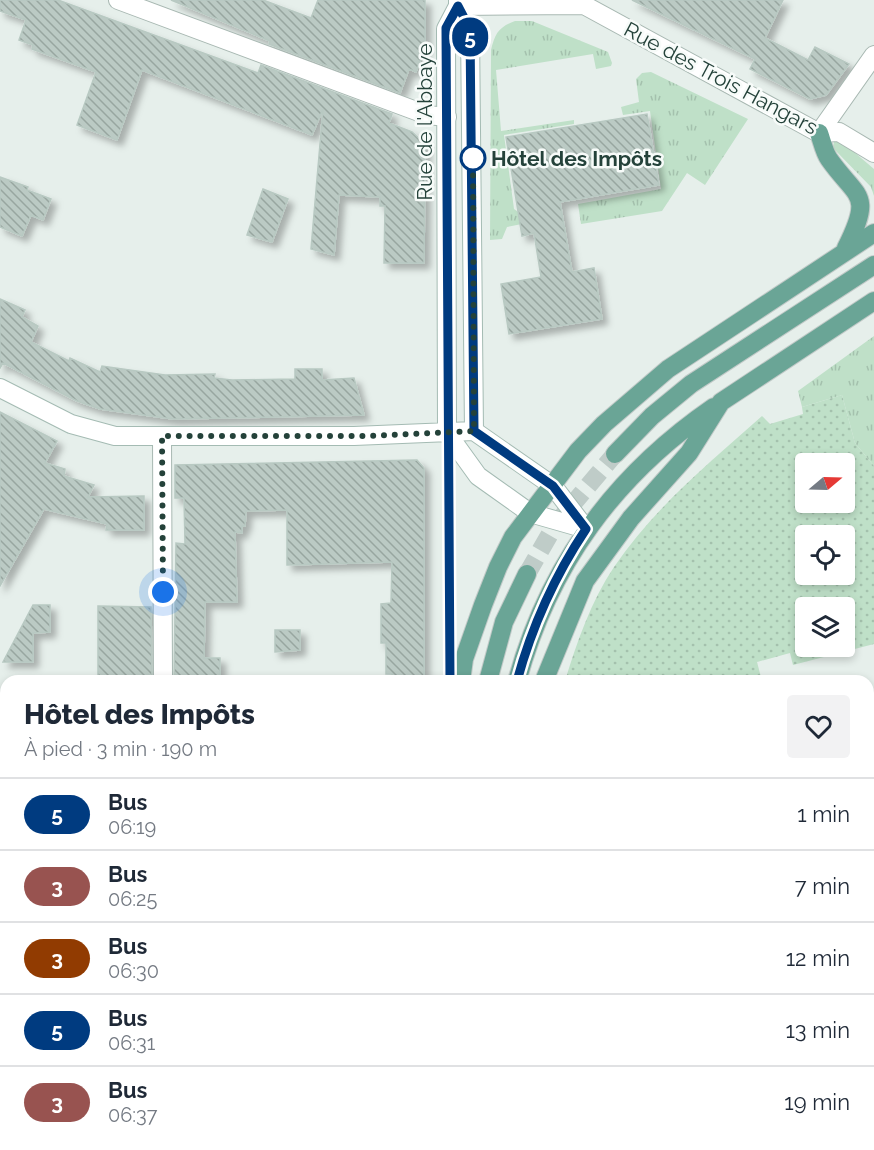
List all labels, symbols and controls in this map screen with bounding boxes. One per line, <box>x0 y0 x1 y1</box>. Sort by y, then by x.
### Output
street label: Rue des Trois Hangars <box>620 16 822 140</box>
line badge: 5 <box>450 18 490 57</box>
text: 5 <box>464 25 476 50</box>
street label: Rue de l'Abbaye <box>412 43 437 201</box>
marker: Hôtel des Impôts <box>460 145 486 171</box>
place label: Hôtel des Impôts <box>491 146 662 171</box>
north arrow <box>795 453 855 513</box>
map controls <box>795 453 855 657</box>
button: locate <box>795 525 855 585</box>
your location <box>148 577 178 607</box>
button: layers <box>795 597 855 657</box>
button: heart <box>787 695 850 758</box>
text: Hôtel des Impôts <box>24 698 255 731</box>
text: À pied · 3 min · 190 m <box>24 737 217 761</box>
text: Bus <box>108 789 147 815</box>
text: 1 min <box>797 801 850 827</box>
text: 5 <box>51 802 63 827</box>
text: 06:19 <box>108 815 156 839</box>
text: Bus <box>108 861 147 887</box>
text: 7 min <box>795 873 850 899</box>
text: 3 <box>51 874 63 899</box>
text: 06:25 <box>108 887 157 911</box>
text: Bus <box>108 933 147 959</box>
text: 12 min <box>786 945 850 971</box>
text: 3 <box>51 946 63 971</box>
text: 06:30 <box>108 959 159 983</box>
text: Bus <box>108 1005 147 1031</box>
text: 13 min <box>785 1017 850 1043</box>
text: 5 <box>51 1018 63 1043</box>
text: 06:31 <box>108 1031 155 1055</box>
text: Bus <box>108 1077 147 1103</box>
text: 19 min <box>784 1089 850 1115</box>
text: 3 <box>51 1090 63 1115</box>
text: 06:37 <box>108 1103 157 1127</box>

